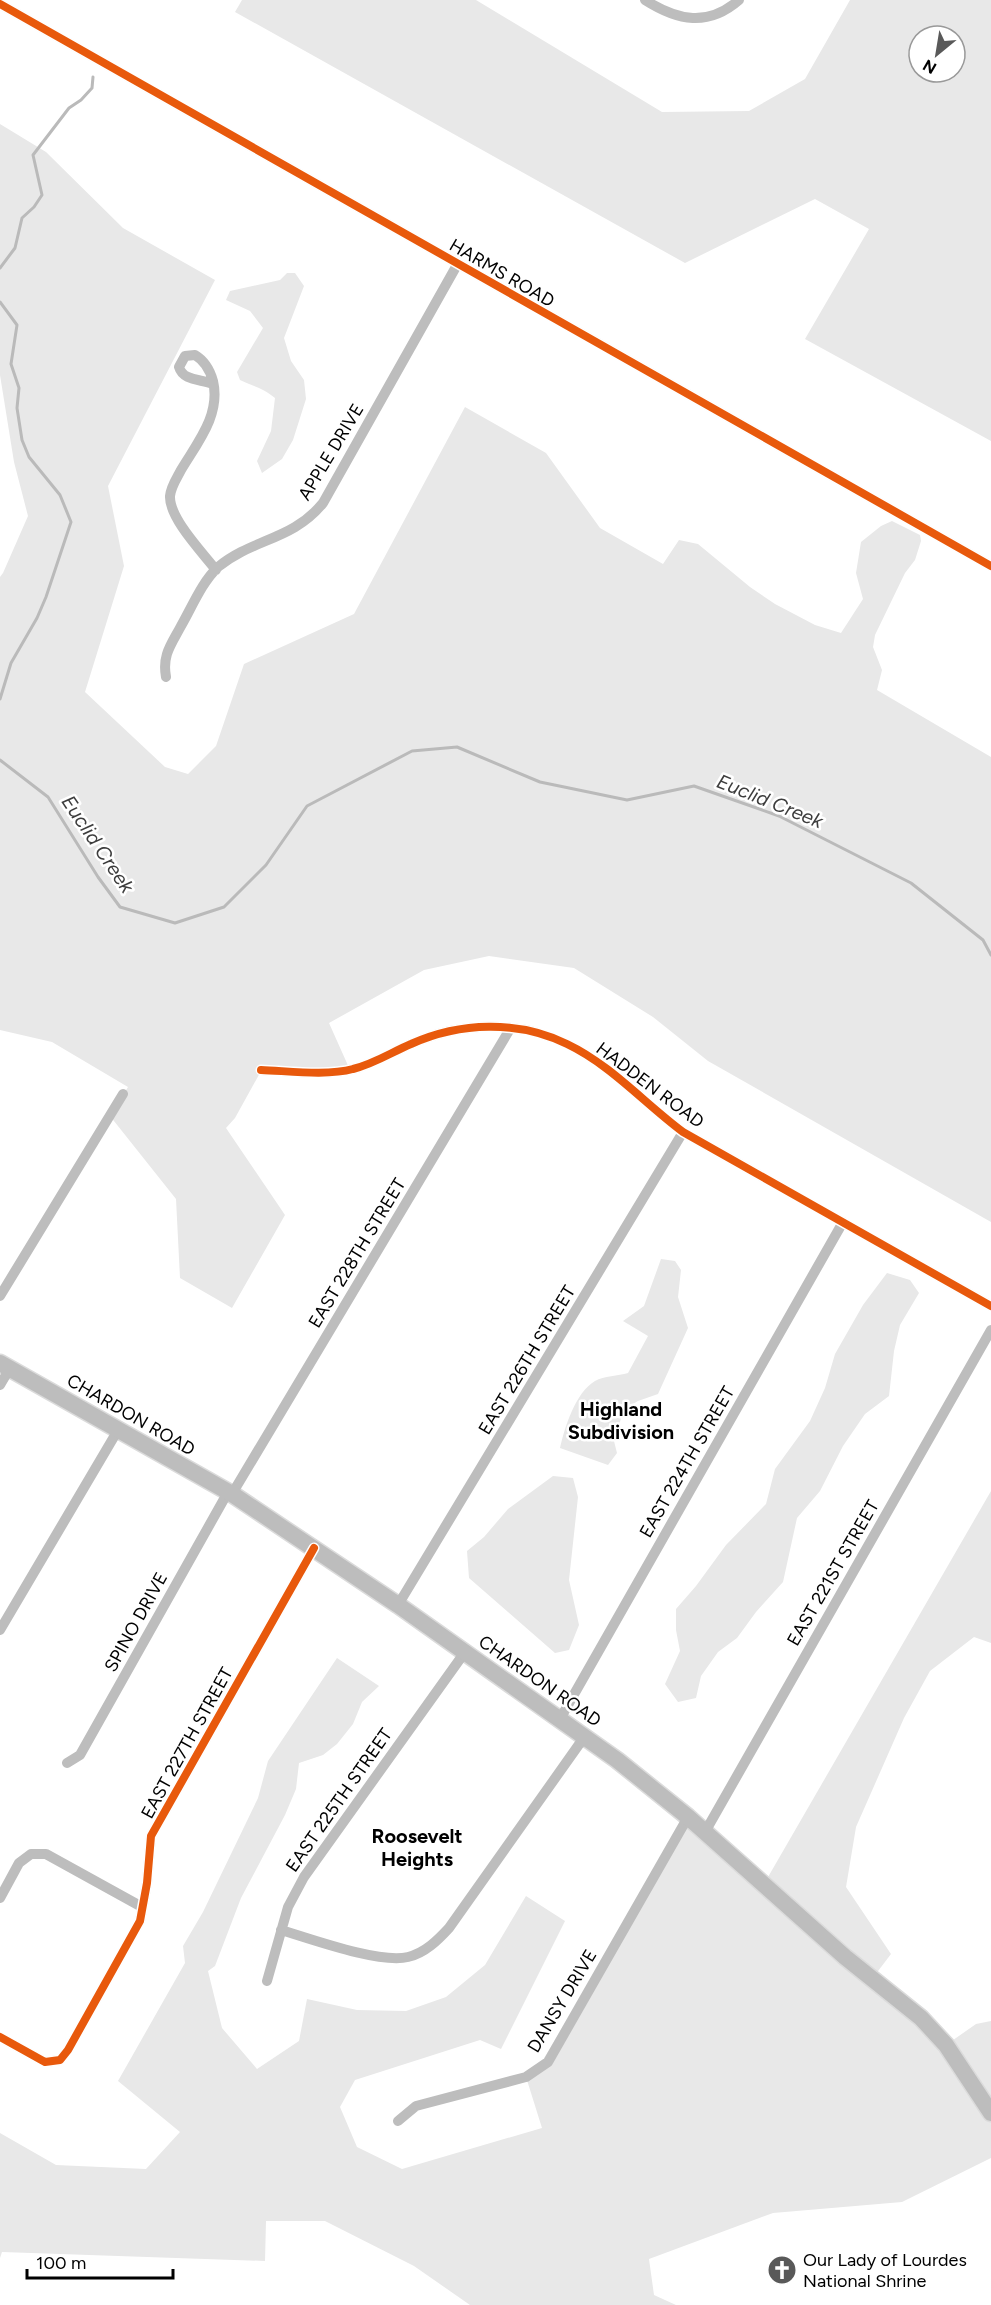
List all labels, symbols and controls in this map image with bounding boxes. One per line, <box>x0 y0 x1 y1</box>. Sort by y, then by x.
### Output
north arrow <box>907 24 967 84</box>
text: N <box>920 55 940 78</box>
street label: HARMS ROAD <box>446 234 558 312</box>
street label: APPLE DRIVE <box>293 400 369 504</box>
water label: Euclid Creek <box>713 769 828 834</box>
water label: Euclid Creek <box>57 791 140 898</box>
street label: HADDEN ROAD <box>592 1037 708 1133</box>
street label: EAST 228TH STREET <box>304 1174 410 1332</box>
street label: EAST 226TH STREET <box>474 1281 580 1439</box>
street label: CHARDON ROAD <box>63 1369 199 1461</box>
street label: EAST 224TH STREET <box>635 1382 739 1542</box>
district label: Highland Subdivision <box>568 1397 674 1444</box>
street label: EAST 221ST STREET <box>782 1496 884 1650</box>
street label: SPINO DRIVE <box>100 1568 172 1676</box>
street label: CHARDON ROAD <box>475 1631 605 1731</box>
street label: EAST 227TH STREET <box>136 1664 238 1822</box>
street label: EAST 225TH STREET <box>281 1724 397 1876</box>
district label: Roosevelt Heights <box>372 1824 462 1871</box>
street label: DANSY DRIVE <box>523 1945 601 2057</box>
scale bar <box>27 2242 172 2280</box>
place label: Our Lady of Lourdes National Shrine <box>803 2249 967 2292</box>
text: 100 m <box>36 2252 86 2274</box>
church icon: Our Lady of Lourdes National Shrine <box>766 2254 798 2286</box>

